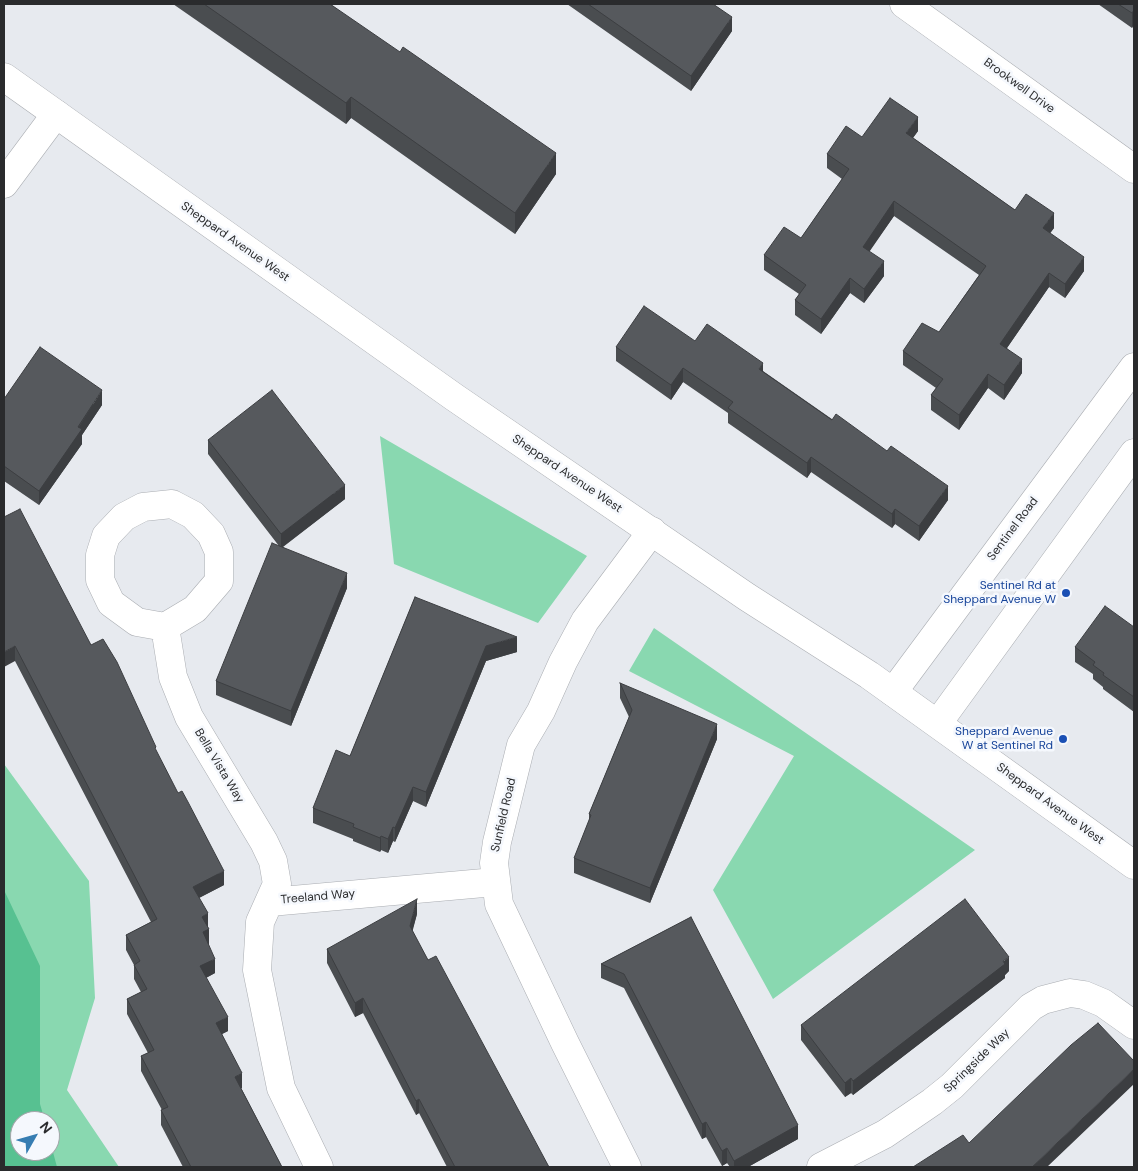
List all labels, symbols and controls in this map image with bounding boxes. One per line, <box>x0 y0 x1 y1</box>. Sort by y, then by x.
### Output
street label: Brookwell Drive <box>981 55 1057 117</box>
street label: Sheppard Avenue West <box>178 199 292 285</box>
street label: Sheppard Avenue West <box>509 432 625 516</box>
street label: Sentinel Road <box>984 494 1042 564</box>
place label: Sentinel Rd at Sheppard Avenue W <box>943 579 1056 607</box>
marker: Sentinel Rd at Sheppard Avenue W <box>1060 587 1072 599</box>
place label: Sheppard Avenue W at Sentinel Rd <box>955 725 1053 753</box>
street label: Bella Vista Way <box>191 726 247 806</box>
marker: Sheppard Avenue W at Sentinel Rd <box>1057 733 1069 745</box>
street label: Sheppard Avenue West <box>993 760 1107 848</box>
street label: Sunfield Road <box>488 777 520 853</box>
street label: Treeland Way <box>280 887 356 907</box>
street label: Springside Way <box>941 1026 1013 1096</box>
north arrow <box>10 1111 60 1161</box>
text: N <box>36 1118 56 1137</box>

